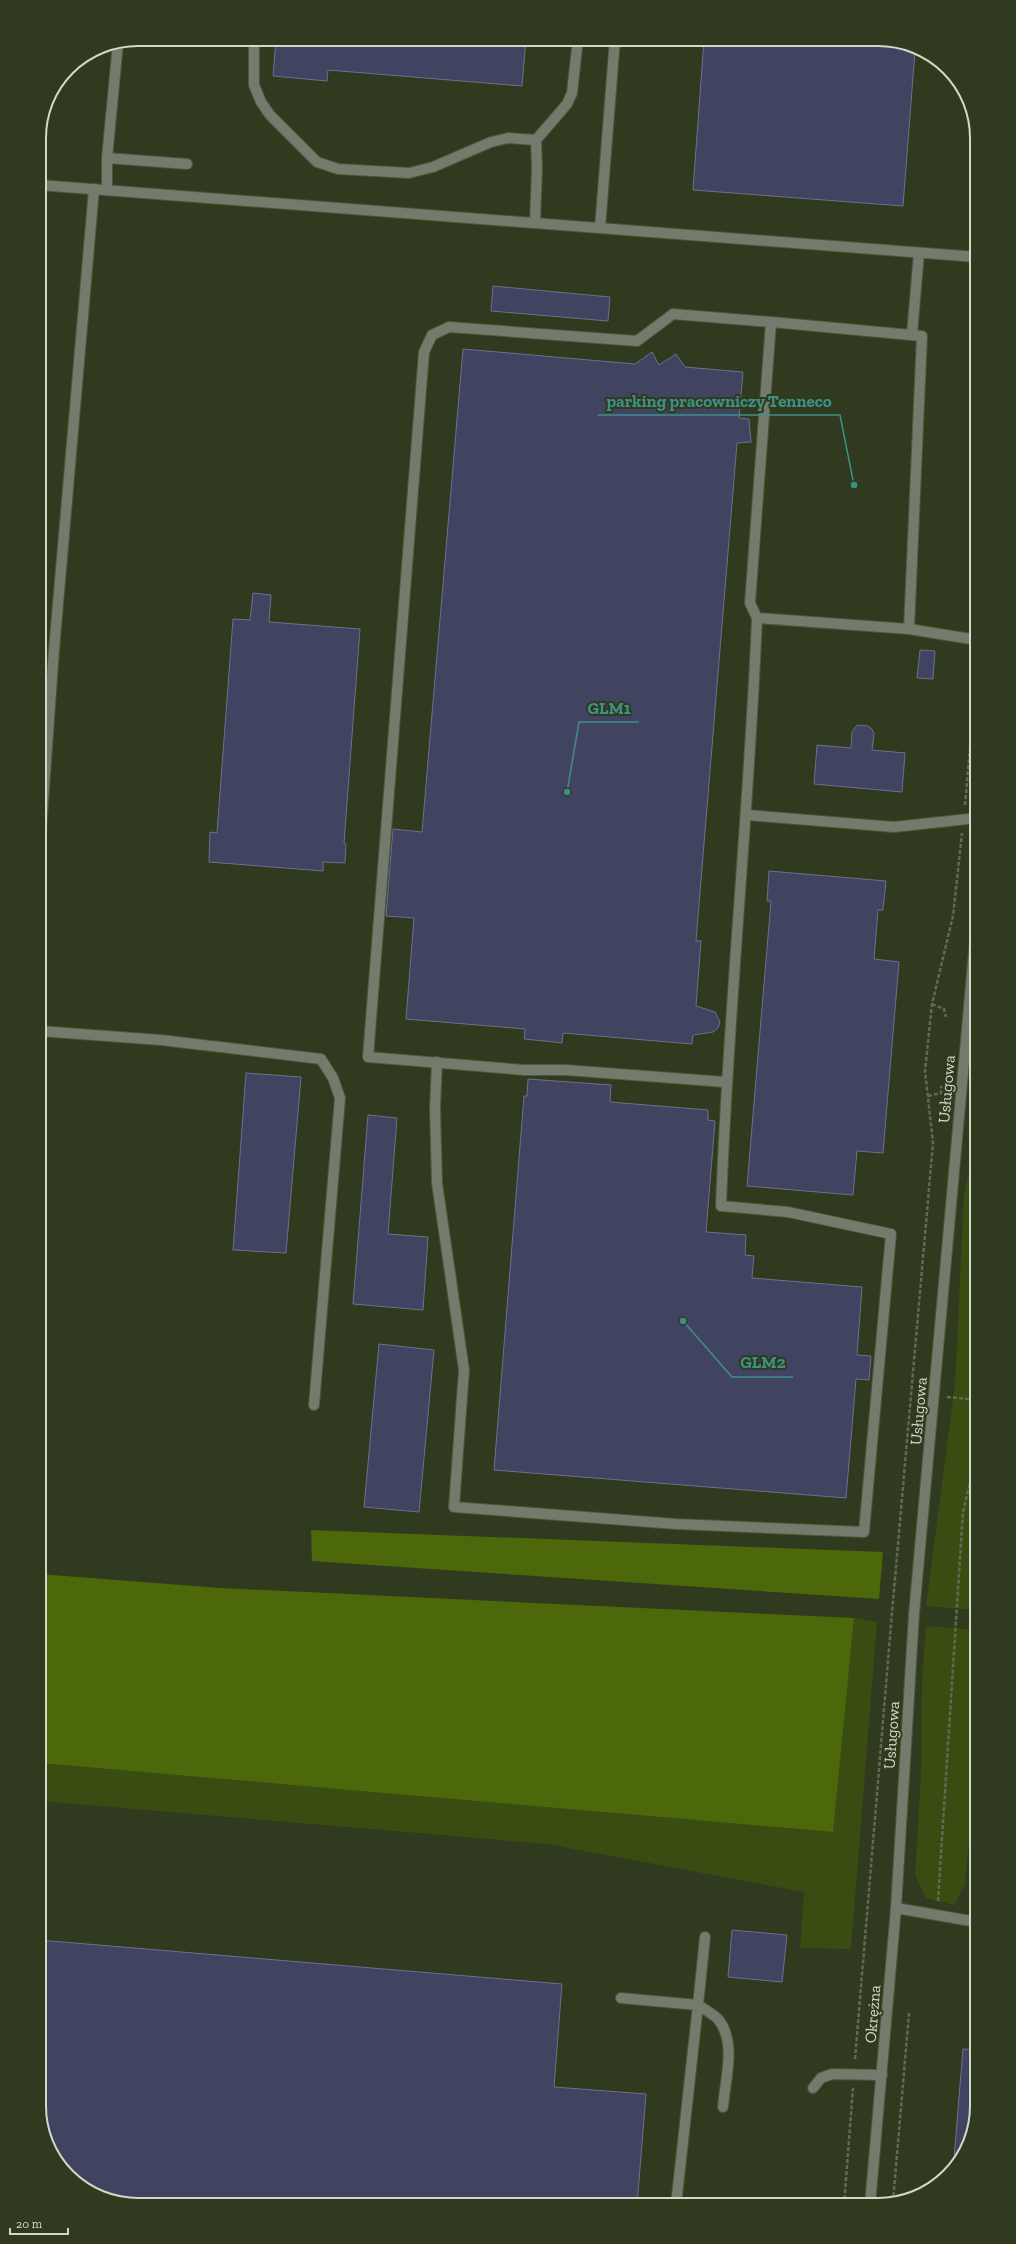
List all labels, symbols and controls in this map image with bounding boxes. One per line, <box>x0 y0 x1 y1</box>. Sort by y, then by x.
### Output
callout: parking pracowniczy Tenneco <box>598 386 840 415</box>
text: parking pracowniczy Tenneco <box>606 391 832 411</box>
callout: GLM1 <box>579 693 639 722</box>
text: GLM1 <box>587 698 631 718</box>
street label: Usługowa <box>934 1054 959 1124</box>
callout: GLM2 <box>732 1348 793 1377</box>
text: GLM2 <box>740 1352 786 1372</box>
street label: Usługowa <box>906 1376 931 1446</box>
street label: Usługowa <box>880 1700 903 1770</box>
street label: Okrężna <box>860 1984 885 2044</box>
scale bar <box>10 2210 68 2236</box>
text: 20 m <box>16 2217 43 2231</box>

